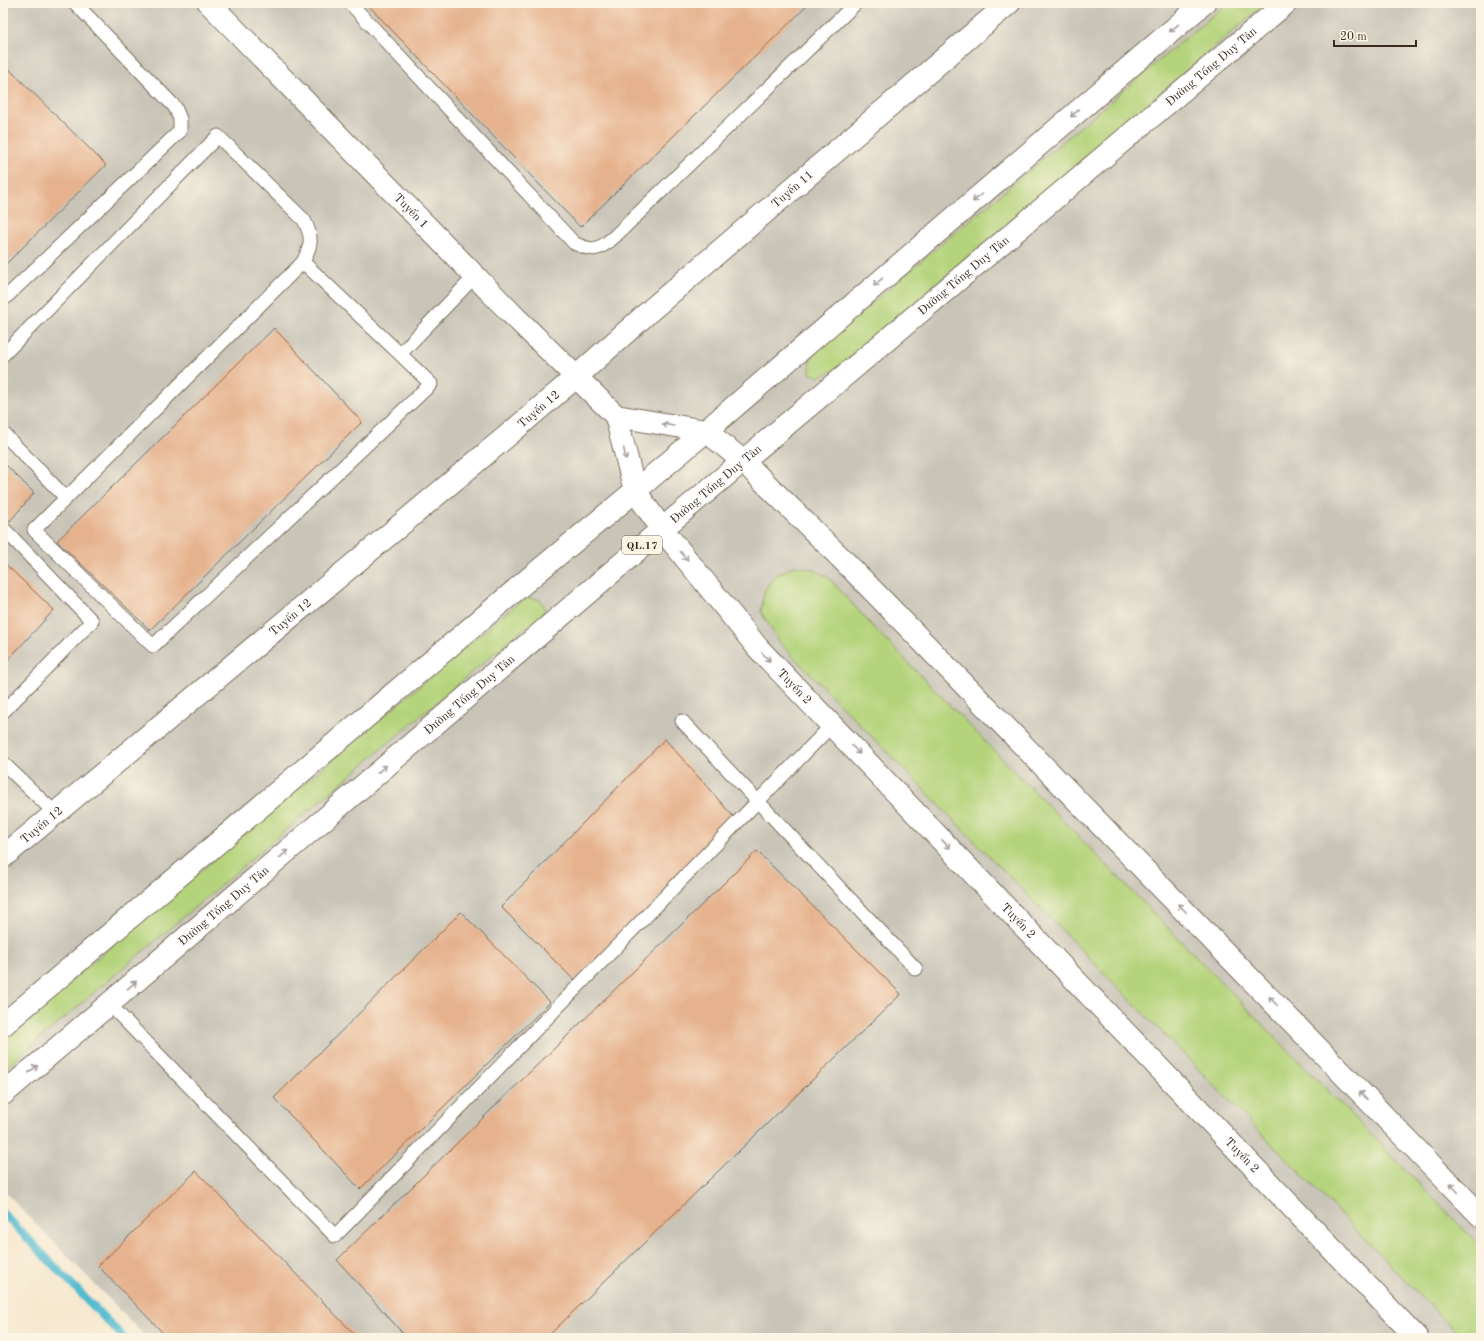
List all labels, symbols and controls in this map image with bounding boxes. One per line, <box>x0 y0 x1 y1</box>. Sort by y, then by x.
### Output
scale bar <box>1334 22 1416 48</box>
one-way arrow <box>1169 24 1179 33</box>
street label: Đường Tống Duy Tân <box>1164 25 1260 109</box>
text: 20 m <box>1340 31 1367 43</box>
one-way arrow <box>1070 109 1081 118</box>
street label: Tuyến 11 <box>770 169 816 211</box>
street label: Tuyến 1 <box>391 192 430 231</box>
one-way arrow <box>971 193 982 202</box>
street label: Đường Tống Duy Tân <box>916 234 1012 318</box>
one-way arrow <box>873 278 883 287</box>
street label: Tuyến 12 <box>516 389 562 431</box>
one-way arrow <box>661 420 674 428</box>
street label: Đường Tống Duy Tân <box>668 443 764 526</box>
one-way arrow <box>622 447 630 460</box>
road number: QL.17 <box>622 536 662 554</box>
one-way arrow <box>679 550 688 561</box>
street label: Tuyến 12 <box>267 597 314 639</box>
one-way arrow <box>761 651 770 661</box>
street label: Đường Tống Duy Tân <box>422 653 518 737</box>
street label: Tuyến 2 <box>775 667 813 707</box>
one-way arrow <box>851 745 861 755</box>
one-way arrow <box>377 765 387 774</box>
street label: Tuyến 12 <box>19 805 65 847</box>
one-way arrow <box>941 839 951 849</box>
one-way arrow <box>278 850 288 859</box>
street label: Đường Tống Duy Tân <box>177 864 272 948</box>
street label: Tuyến 2 <box>998 902 1037 941</box>
one-way arrow <box>1177 903 1187 913</box>
one-way arrow <box>127 980 137 989</box>
one-way arrow <box>1268 996 1277 1006</box>
one-way arrow <box>27 1064 38 1073</box>
one-way arrow <box>1358 1090 1368 1100</box>
street label: Tuyến 2 <box>1222 1136 1261 1176</box>
one-way arrow <box>1449 1183 1459 1193</box>

